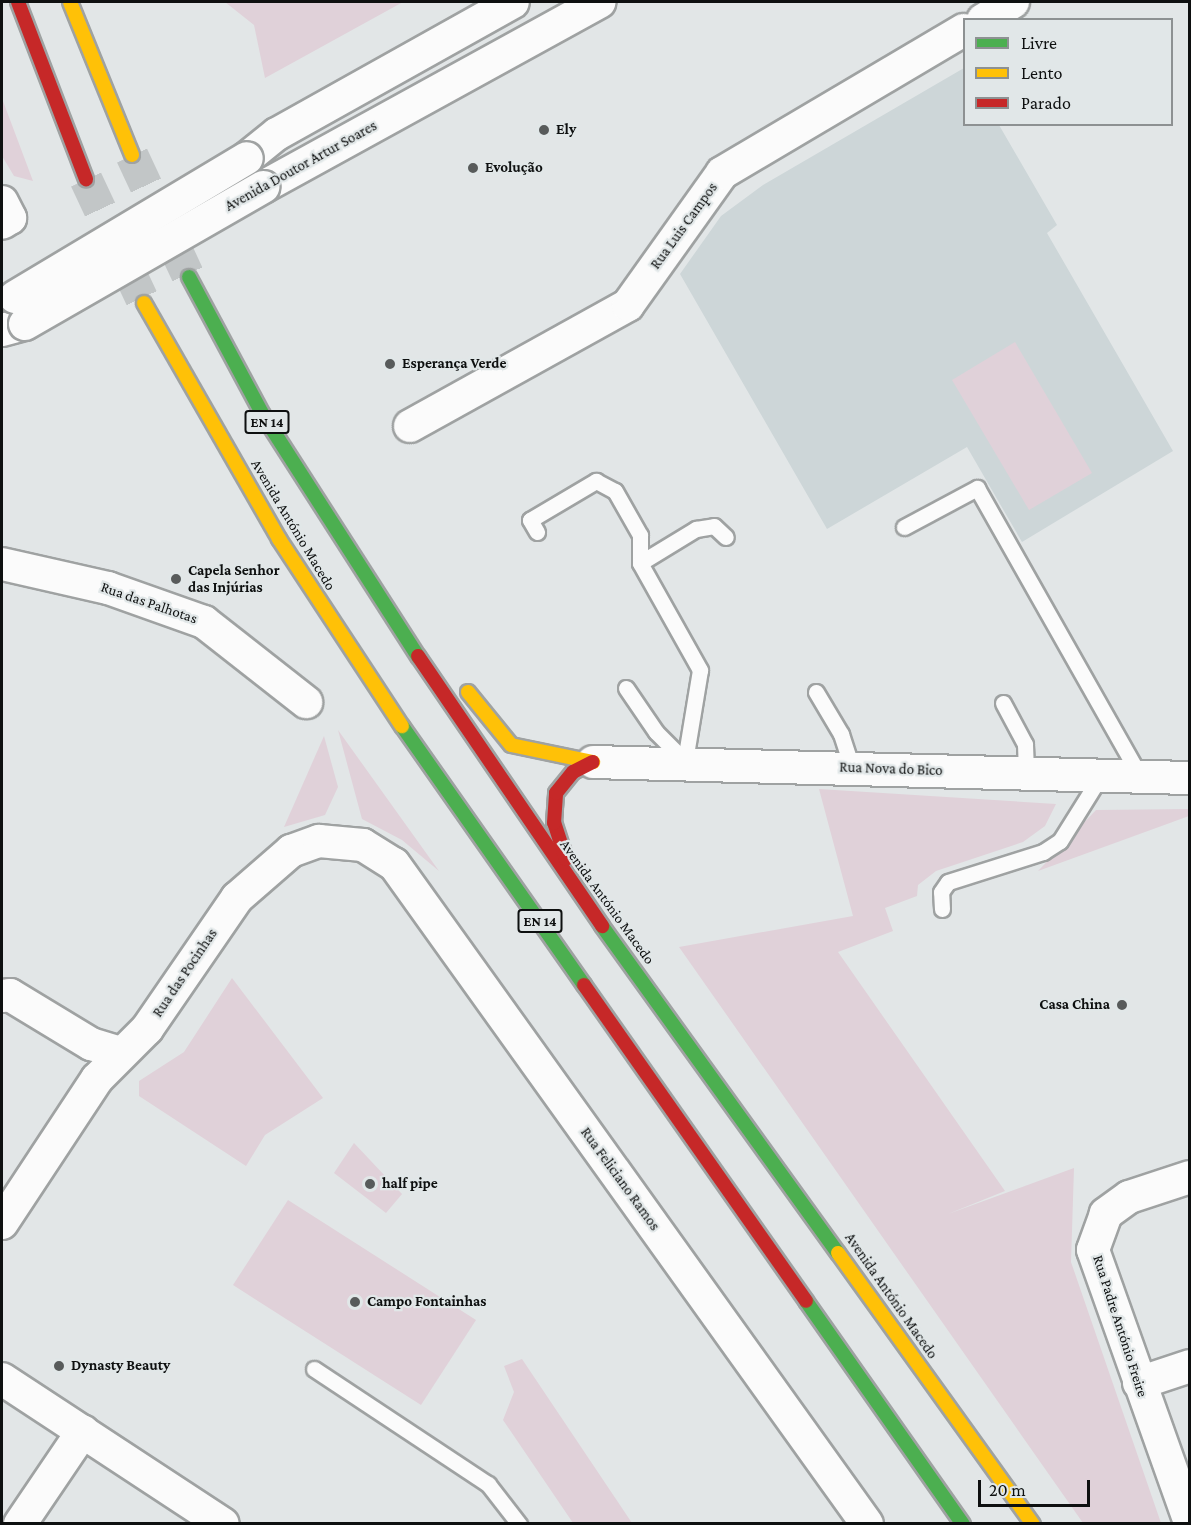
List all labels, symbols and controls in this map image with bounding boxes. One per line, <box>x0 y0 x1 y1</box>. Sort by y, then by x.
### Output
legend <box>963 18 1173 126</box>
text: Livre <box>1021 33 1057 53</box>
text: Lento <box>1021 63 1062 83</box>
text: Parado <box>1021 93 1071 113</box>
street label: Avenida Doutor Artur Soares <box>222 117 380 215</box>
place label: Ely <box>556 121 576 139</box>
marker: Ely <box>537 123 551 137</box>
place label: Evolução <box>485 159 543 177</box>
marker: Evolução <box>466 161 480 175</box>
street label: Rua Luis Campos <box>647 179 721 273</box>
place label: Esperança Verde <box>402 355 506 373</box>
marker: Esperança Verde <box>383 357 397 371</box>
road number: EN 14 <box>244 411 290 433</box>
street label: Avenida António Macedo <box>247 456 339 594</box>
place label: Capela Senhor das Injúrias <box>188 561 280 596</box>
marker: Capela Senhor das Injúrias <box>169 572 183 586</box>
street label: Rua das Palhotas <box>98 578 200 628</box>
street label: Rua Nova do Bico <box>839 758 943 780</box>
street label: Avenida António Macedo <box>556 836 658 968</box>
road number: EN 14 <box>518 910 562 932</box>
street label: Rua das Pocinhas <box>149 925 221 1021</box>
place label: Casa China <box>1039 996 1110 1014</box>
marker: Casa China <box>1115 998 1129 1012</box>
street label: Rua Feliciano Ramos <box>576 1124 664 1234</box>
place label: half pipe <box>382 1175 438 1193</box>
marker: half pipe <box>363 1177 377 1191</box>
street label: Avenida António Macedo <box>841 1229 941 1363</box>
street label: Rua Padre António Freire <box>1089 1253 1151 1399</box>
place label: Campo Fontainhas <box>367 1293 486 1311</box>
marker: Campo Fontainhas <box>348 1295 362 1309</box>
place label: Dynasty Beauty <box>71 1357 170 1375</box>
marker: Dynasty Beauty <box>52 1359 66 1373</box>
scale bar <box>981 1468 1094 1506</box>
text: 20 m <box>989 1480 1026 1500</box>

